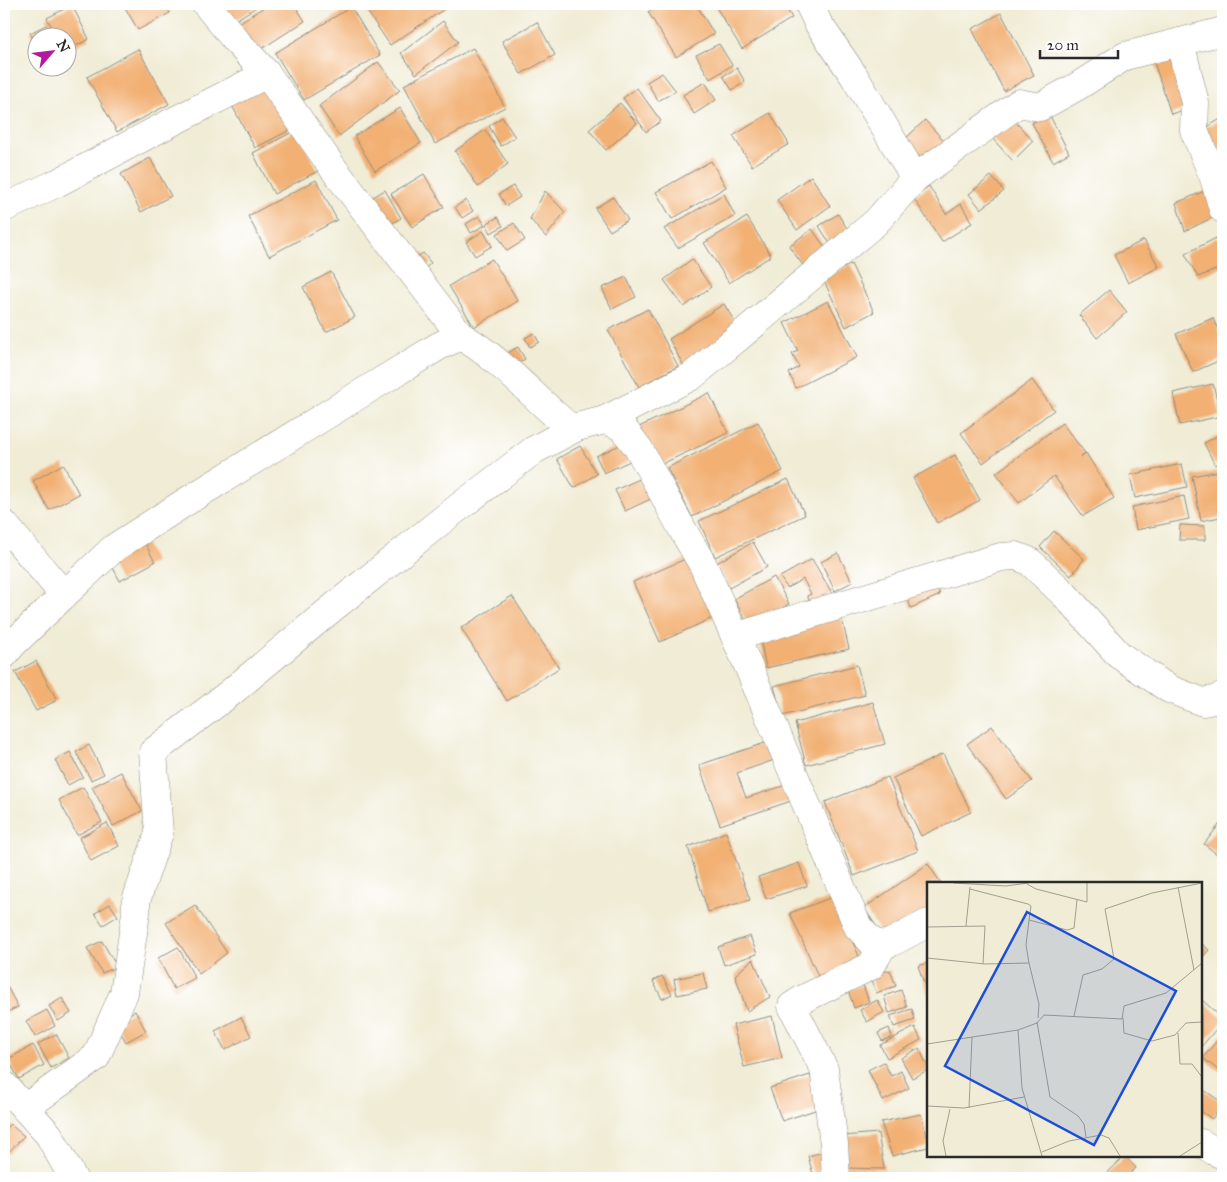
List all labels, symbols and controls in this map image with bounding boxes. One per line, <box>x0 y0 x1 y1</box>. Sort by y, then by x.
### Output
north arrow <box>28 28 78 78</box>
scale bar <box>1040 28 1117 60</box>
text: 20 m <box>1047 36 1079 54</box>
text: N <box>53 37 73 55</box>
inset map <box>927 882 1202 1157</box>

